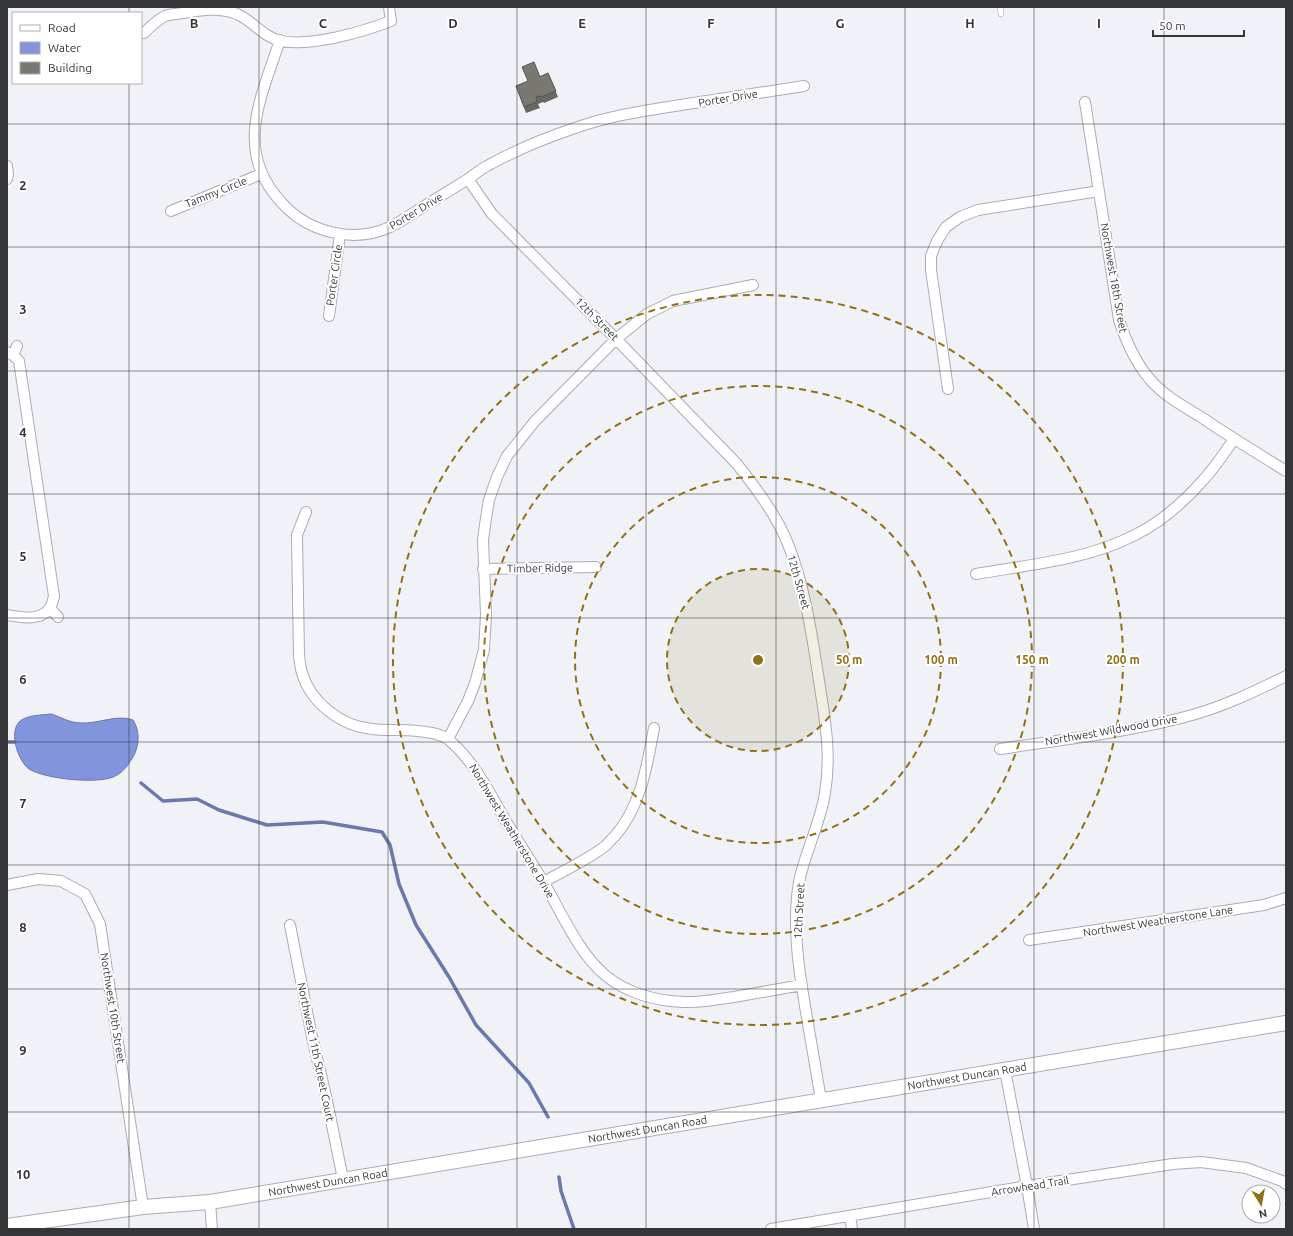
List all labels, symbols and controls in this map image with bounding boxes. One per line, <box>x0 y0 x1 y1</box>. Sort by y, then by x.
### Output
legend <box>12 12 142 84</box>
scale bar <box>1153 12 1244 38</box>
text: B <box>190 16 199 30</box>
text: C <box>319 16 328 30</box>
text: D <box>448 16 458 30</box>
text: E <box>578 16 586 30</box>
text: F <box>707 16 715 30</box>
text: G <box>836 16 845 30</box>
text: H <box>965 16 975 30</box>
text: I <box>1097 16 1101 30</box>
text: 50 m <box>1159 19 1186 32</box>
text: Road <box>48 21 76 34</box>
text: Water <box>48 41 81 54</box>
text: Building <box>48 61 92 74</box>
street label: Porter Drive <box>697 87 759 109</box>
street label: Tammy Circle <box>183 174 249 210</box>
text: 2 <box>19 178 27 192</box>
street label: Porter Drive <box>387 190 445 232</box>
street label: Northwest 18th Street <box>1098 222 1130 335</box>
street label: Porter Circle <box>324 244 344 306</box>
street label: 12th Street <box>573 295 622 344</box>
text: 3 <box>19 302 27 316</box>
text: 4 <box>19 425 27 439</box>
text: 5 <box>19 549 27 563</box>
street label: 12th Street <box>785 553 813 611</box>
street label: Timber Ridge <box>507 561 573 575</box>
centre of rings <box>751 653 765 667</box>
text: 50 m <box>836 653 862 666</box>
text: 100 m <box>924 653 958 666</box>
text: 150 m <box>1015 653 1049 666</box>
text: 200 m <box>1106 653 1140 666</box>
text: 6 <box>19 672 27 686</box>
street label: Northwest Wildwood Drive <box>1044 712 1178 748</box>
street label: Northwest Weatherstone Drive <box>467 762 557 900</box>
text: 7 <box>19 796 27 810</box>
street label: 12th Street <box>792 882 806 939</box>
street label: Northwest Weatherstone Lane <box>1082 903 1234 939</box>
text: 8 <box>19 920 27 934</box>
street label: Northwest 10th Street <box>98 952 128 1065</box>
street label: Northwest 11th Street Court <box>295 981 337 1123</box>
text: 9 <box>19 1043 27 1057</box>
street label: Northwest Duncan Road <box>907 1060 1028 1092</box>
street label: Northwest Duncan Road <box>587 1113 708 1145</box>
text: 10 <box>16 1167 30 1181</box>
street label: Northwest Duncan Road <box>267 1167 388 1198</box>
street label: Arrowhead Trail <box>990 1174 1070 1198</box>
north arrow <box>1241 1184 1281 1224</box>
text: N <box>1258 1207 1268 1220</box>

